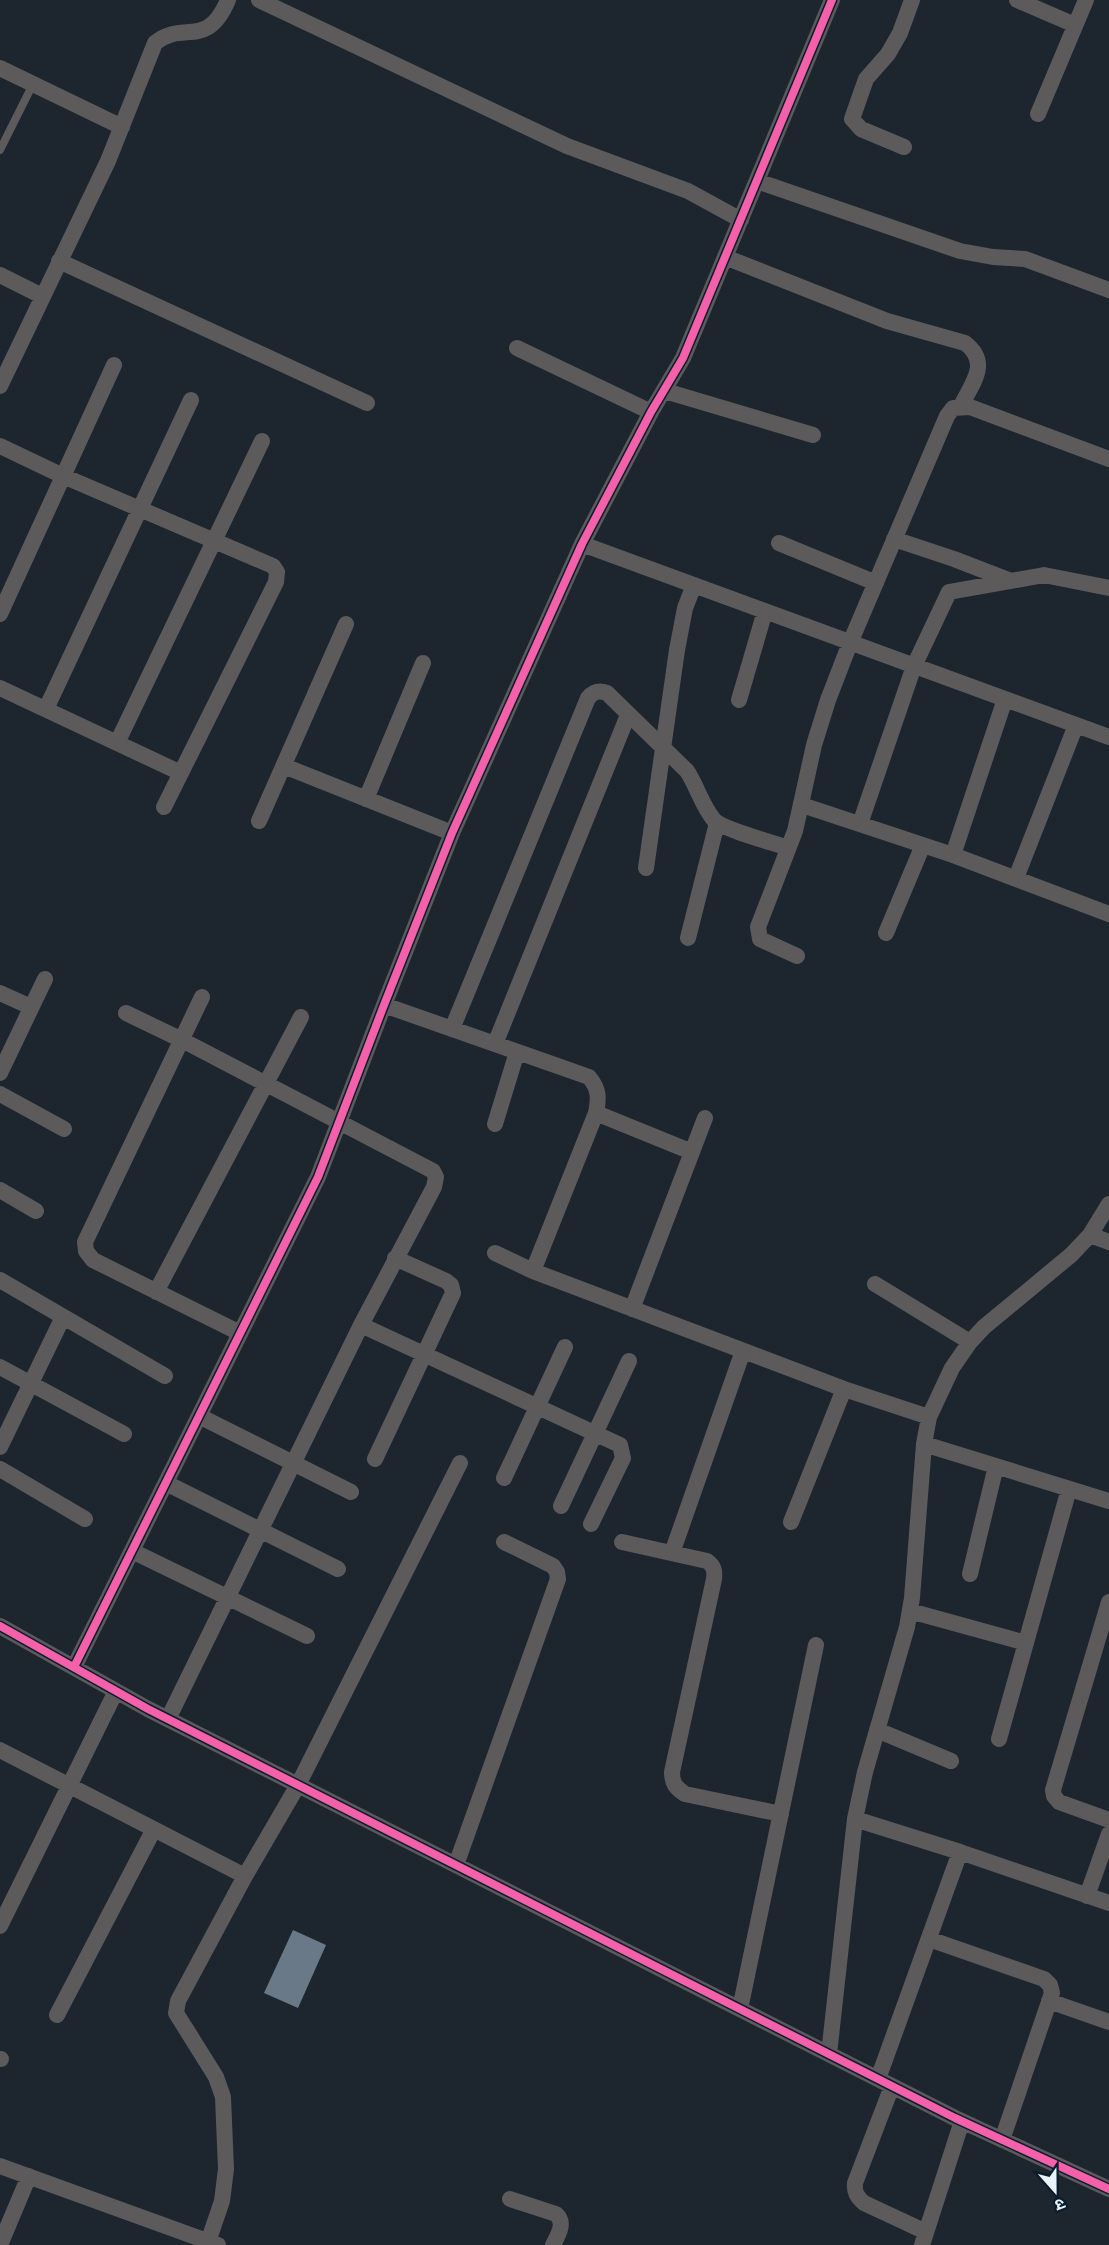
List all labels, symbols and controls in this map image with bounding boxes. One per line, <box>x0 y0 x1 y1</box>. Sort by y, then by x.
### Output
north arrow <box>1025 2161 1085 2221</box>
text: उ <box>1051 2193 1069 2217</box>

